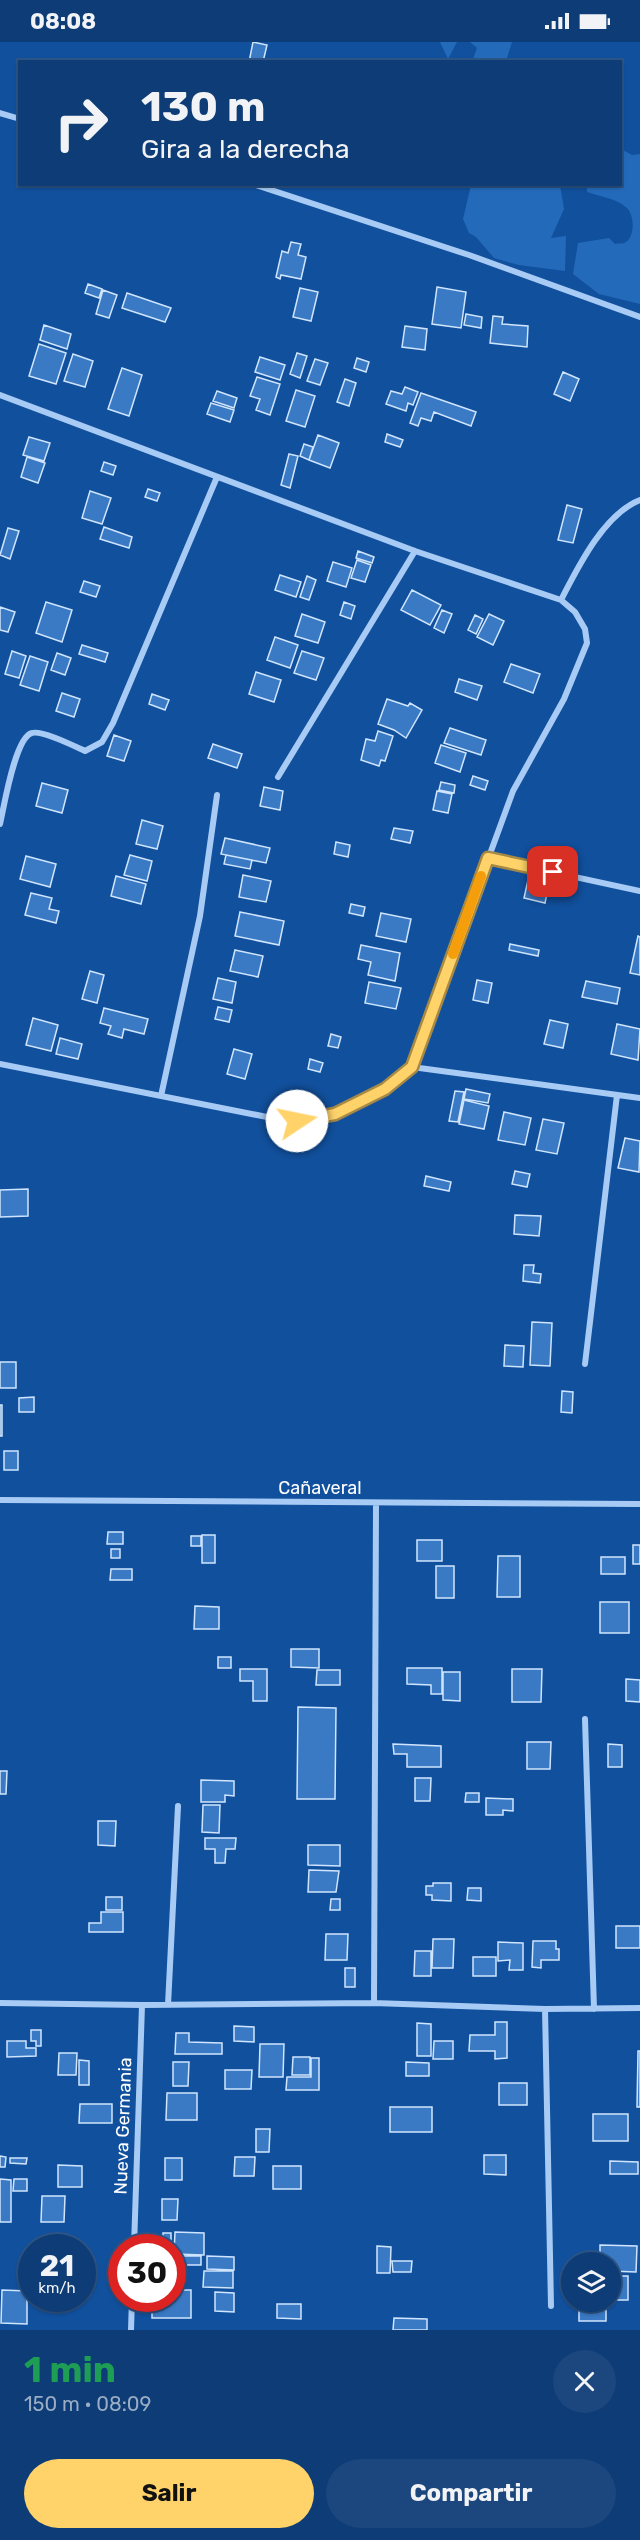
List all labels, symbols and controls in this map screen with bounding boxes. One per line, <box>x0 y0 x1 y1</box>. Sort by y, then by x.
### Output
text: 08:08 <box>30 8 96 35</box>
text: 130 m <box>141 82 266 132</box>
icon: right <box>42 84 120 162</box>
text: Gira a la derecha <box>141 133 350 165</box>
pin <box>527 846 578 897</box>
icon: arrive <box>536 855 569 888</box>
position arrow <box>265 1089 329 1153</box>
street label: Cañaveral <box>278 1477 362 1499</box>
street label: Nueva Germania <box>110 2057 136 2195</box>
speed limit sign: 30 <box>108 2234 186 2312</box>
text: 21 <box>40 2248 74 2284</box>
map controls <box>561 2252 621 2312</box>
button: layers <box>561 2252 621 2312</box>
text: km/h <box>38 2279 76 2297</box>
text: 1 min <box>24 2348 116 2391</box>
button: close <box>553 2350 616 2413</box>
text: 150 m · 08:09 <box>24 2392 151 2416</box>
button: Salir <box>24 2459 314 2528</box>
button: Compartir <box>326 2459 616 2528</box>

